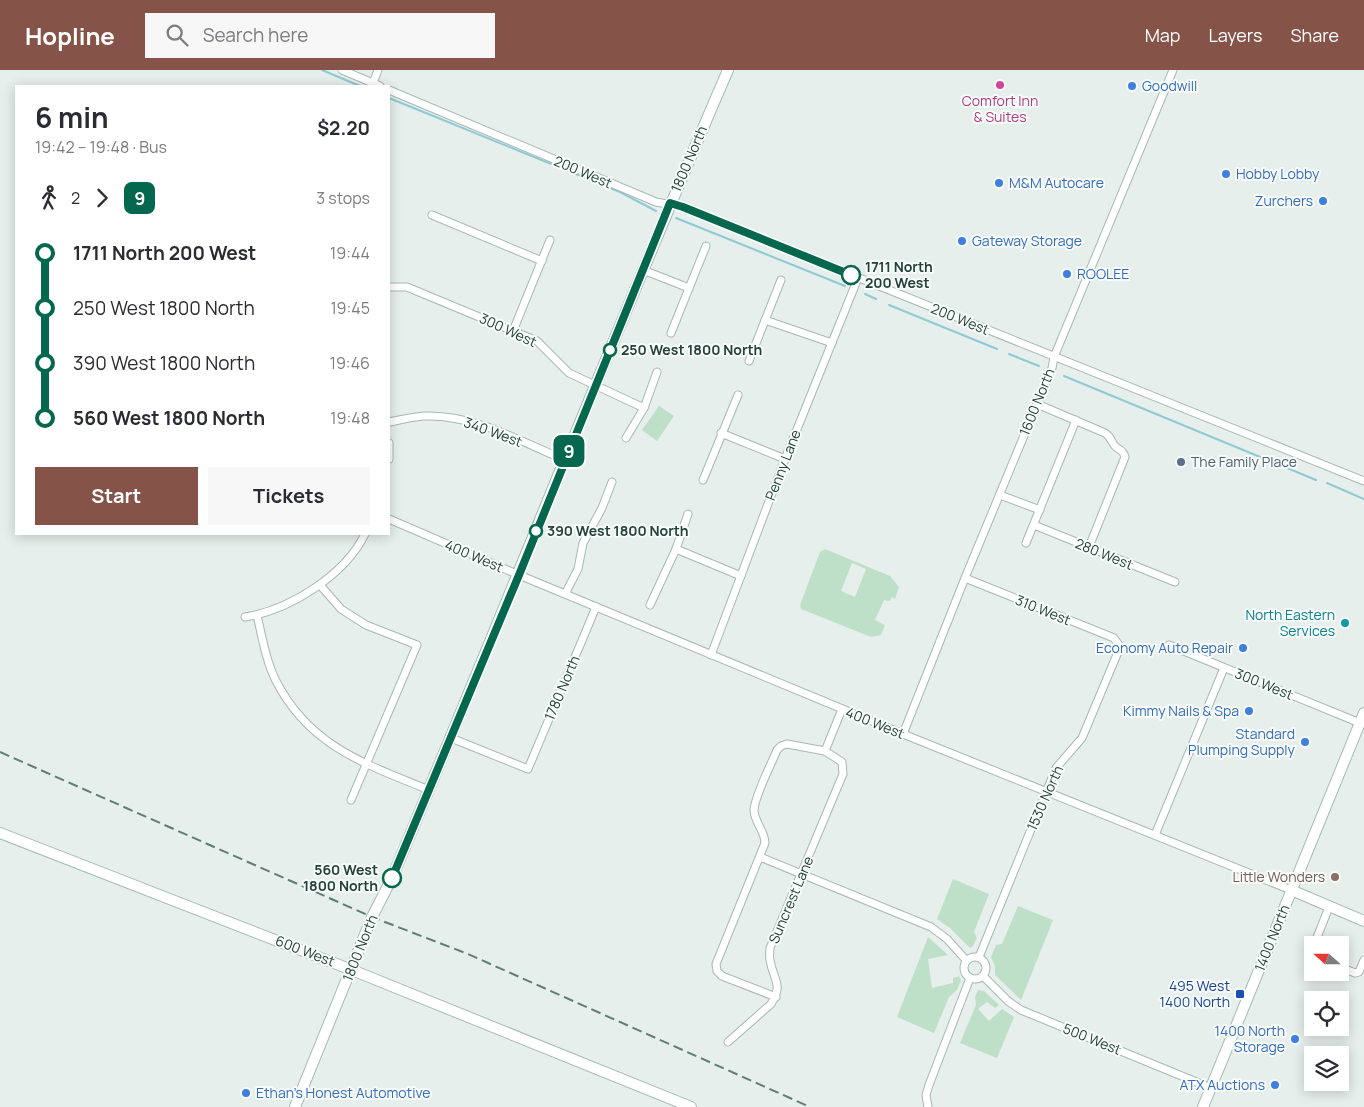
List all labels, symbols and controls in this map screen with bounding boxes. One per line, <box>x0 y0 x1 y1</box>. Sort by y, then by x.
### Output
search box <box>145 13 495 58</box>
text: Hopline <box>25 19 115 52</box>
icon: search <box>163 21 191 49</box>
text: Search here <box>203 22 308 48</box>
text: Map <box>1145 23 1180 47</box>
text: Layers <box>1208 23 1262 47</box>
text: Share <box>1290 23 1339 47</box>
place label: Goodwill <box>1142 76 1197 95</box>
marker: Comfort Inn & Suites <box>994 79 1006 91</box>
marker: Goodwill <box>1126 80 1138 92</box>
place label: Comfort Inn & Suites <box>962 91 1038 126</box>
text: 6 min <box>35 98 109 136</box>
text: $2.20 <box>317 115 370 141</box>
street label: 1800 North <box>666 123 711 195</box>
text: 19:42 – 19:48 · Bus <box>35 136 167 158</box>
street label: 200 West <box>551 151 615 192</box>
place label: Hobby Lobby <box>1236 164 1320 183</box>
marker: Hobby Lobby <box>1220 168 1232 180</box>
place label: M&M Autocare <box>1009 173 1104 192</box>
marker: M&M Autocare <box>993 177 1005 189</box>
icon: walk <box>35 184 63 212</box>
icon: forward <box>88 184 116 212</box>
text: 9 <box>134 186 145 210</box>
text: 2 <box>71 187 80 209</box>
text: 3 stops <box>316 187 370 209</box>
place label: Zurchers <box>1255 191 1313 210</box>
marker: Zurchers <box>1317 195 1329 207</box>
place label: Gateway Storage <box>972 231 1082 250</box>
marker: Gateway Storage <box>956 235 968 247</box>
text: 1711 North 200 West <box>73 240 256 266</box>
text: 19:44 <box>330 242 370 264</box>
place label: 1711 North 200 West <box>865 257 933 292</box>
place label: ROOLEE <box>1077 264 1129 283</box>
marker: 1711 North 200 West <box>841 265 861 285</box>
marker: ROOLEE <box>1061 268 1073 280</box>
text: 250 West 1800 North <box>73 295 255 321</box>
text: 19:45 <box>330 297 370 319</box>
street label: 200 West <box>928 298 993 339</box>
street label: 300 West <box>477 308 540 351</box>
place label: 250 West 1800 North <box>621 340 762 359</box>
marker: 250 West 1800 North <box>603 343 617 357</box>
text: 390 West 1800 North <box>73 350 255 376</box>
text: 19:46 <box>330 352 370 374</box>
street label: 1600 North <box>1014 365 1059 438</box>
text: 560 West 1800 North <box>73 405 265 431</box>
text: 19:48 <box>330 407 370 429</box>
street label: 340 West <box>461 412 525 451</box>
street label: Penny Lane <box>760 427 805 503</box>
line badge: 9 <box>553 435 585 467</box>
text: 9 <box>563 439 575 463</box>
place label: The Family Place <box>1191 452 1297 471</box>
marker: The Family Place <box>1175 456 1187 468</box>
button: Start <box>35 467 198 525</box>
button: Tickets <box>208 467 370 525</box>
place label: 390 West 1800 North <box>547 521 689 540</box>
marker: 390 West 1800 North <box>529 524 543 538</box>
street label: 280 West <box>1072 533 1136 574</box>
street label: 400 West <box>442 535 507 576</box>
street label: 310 West <box>1013 590 1074 629</box>
place label: North Eastern Services <box>1245 605 1335 640</box>
marker: North Eastern Services <box>1339 617 1351 629</box>
place label: Economy Auto Repair <box>1096 638 1233 657</box>
marker: Economy Auto Repair <box>1237 642 1249 654</box>
street label: 1780 North <box>539 652 584 723</box>
street label: 300 West <box>1232 663 1296 704</box>
place label: Kimmy Nails & Spa <box>1123 701 1239 720</box>
street label: 400 West <box>843 702 908 743</box>
marker: Kimmy Nails & Spa <box>1243 705 1255 717</box>
place label: Standard Plumping Supply <box>1188 724 1296 759</box>
marker: Standard Plumping Supply <box>1299 736 1311 748</box>
street label: 1530 North <box>1022 762 1067 833</box>
street label: Suncrest Lane <box>764 853 817 946</box>
place label: 560 West 1800 North <box>303 860 378 895</box>
place label: Little Wonders <box>1233 867 1325 886</box>
marker: 560 West 1800 North <box>382 868 402 888</box>
marker: Little Wonders <box>1329 871 1341 883</box>
street label: 1400 North <box>1250 902 1294 974</box>
street label: 1800 North <box>338 912 382 984</box>
street label: 600 West <box>273 931 338 971</box>
north arrow <box>1304 936 1349 981</box>
map controls <box>1304 936 1349 1091</box>
place label: 495 West 1400 North <box>1160 976 1230 1011</box>
marker: 495 West 1400 North <box>1234 988 1246 1000</box>
button: locate <box>1304 991 1349 1036</box>
street label: 500 West <box>1060 1018 1125 1059</box>
place label: 1400 North Storage <box>1215 1021 1285 1056</box>
marker: 1400 North Storage <box>1289 1033 1301 1045</box>
button: layers <box>1304 1046 1349 1091</box>
place label: ATX Auctions <box>1180 1075 1265 1094</box>
marker: ATX Auctions <box>1269 1079 1281 1091</box>
place label: Ethan's Honest Automotive <box>256 1083 430 1102</box>
marker: Ethan's Honest Automotive <box>240 1087 252 1099</box>

